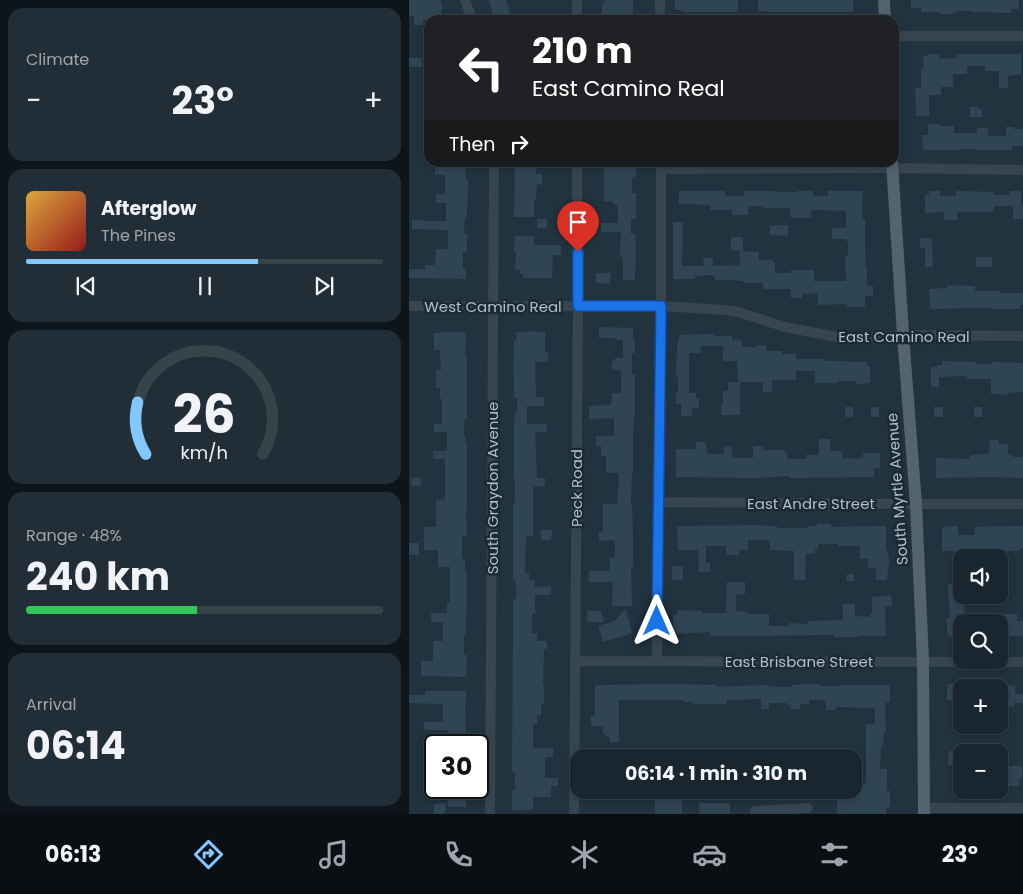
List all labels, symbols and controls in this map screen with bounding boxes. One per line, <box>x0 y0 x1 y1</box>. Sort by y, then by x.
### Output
text: 210 m <box>532 26 632 75</box>
icon: left <box>449 35 514 100</box>
text: Climate <box>26 48 89 71</box>
text: East Camino Real <box>532 73 725 104</box>
text: 23° <box>172 74 234 127</box>
text: − <box>26 81 41 120</box>
text: + <box>364 81 383 120</box>
icon: right <box>505 130 533 158</box>
text: Then <box>449 131 495 158</box>
text: Afterglow <box>101 195 196 222</box>
pin <box>557 201 599 252</box>
icon: arrive <box>564 208 592 236</box>
text: The Pines <box>101 224 176 247</box>
icon: previous <box>72 272 100 300</box>
icon: pause <box>191 272 219 300</box>
icon: next <box>310 272 338 300</box>
street label: West Camino Real <box>424 296 562 317</box>
street label: East Camino Real <box>838 326 970 347</box>
text: 26 <box>173 378 236 451</box>
street label: South Graydon Avenue <box>482 402 503 574</box>
street label: South Myrtle Avenue <box>881 412 913 566</box>
text: km/h <box>181 440 228 465</box>
street label: Peck Road <box>566 449 587 527</box>
street label: East Andre Street <box>747 493 875 514</box>
text: Range · 48% <box>26 524 122 547</box>
map controls <box>953 549 1008 799</box>
button: sound <box>953 549 1008 604</box>
text: 240 km <box>26 550 170 603</box>
position arrow <box>630 594 682 646</box>
button: search <box>953 614 1008 669</box>
street label: East Brisbane Street <box>725 651 873 672</box>
button: + <box>953 679 1008 734</box>
text: Arrival <box>26 693 76 716</box>
text: 06:14 <box>26 719 126 772</box>
speed limit sign: 30 <box>424 734 489 799</box>
button: − <box>953 744 1008 799</box>
text: 06:14 · 1 min · 310 m <box>625 760 807 787</box>
icon: directions <box>191 837 226 872</box>
icon: music <box>316 837 351 872</box>
icon: phone <box>441 837 476 872</box>
icon: climate <box>567 837 602 872</box>
icon: car <box>692 837 727 872</box>
icon: filters <box>817 837 852 872</box>
text: 06:13 <box>45 839 101 870</box>
text: 23° <box>942 839 978 870</box>

